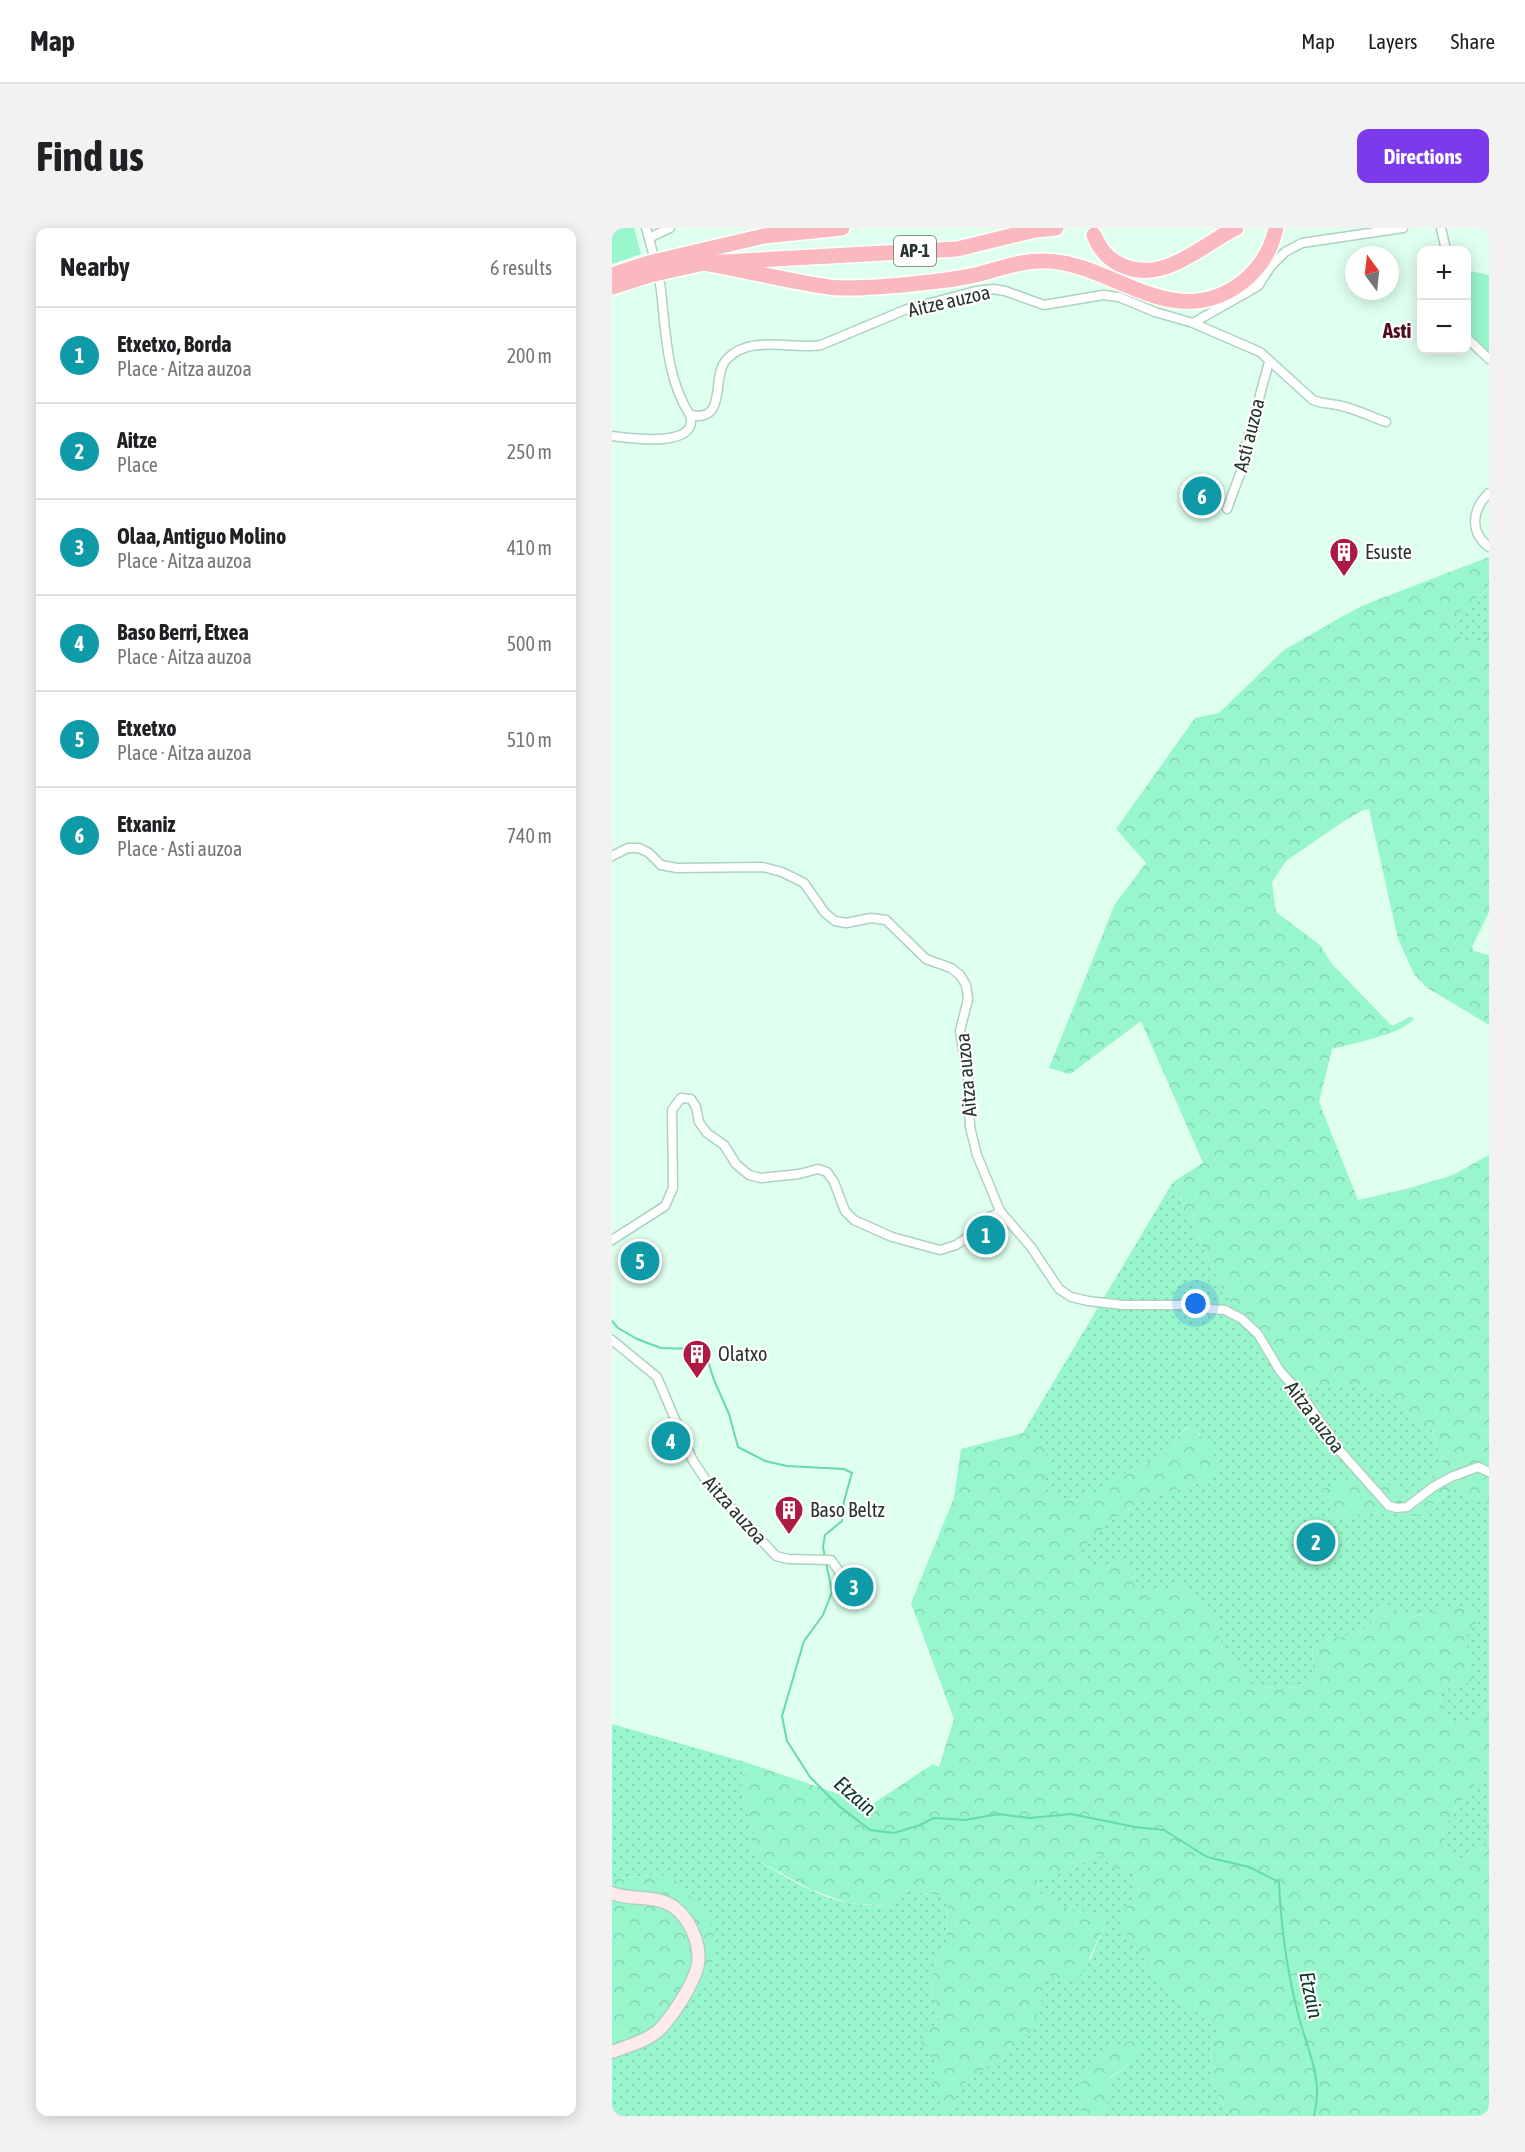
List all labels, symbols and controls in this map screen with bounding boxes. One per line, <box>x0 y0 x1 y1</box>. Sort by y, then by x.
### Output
text: Map <box>30 25 75 57</box>
text: Map <box>1301 29 1335 53</box>
text: Layers <box>1368 29 1418 53</box>
text: Share <box>1451 29 1495 53</box>
button: Directions <box>1357 129 1489 183</box>
text: Find us <box>36 132 144 180</box>
road number: AP-1 <box>894 236 936 266</box>
north arrow <box>1345 246 1399 300</box>
map controls <box>1417 246 1471 354</box>
button: + <box>1417 246 1471 300</box>
text: Nearby <box>60 252 130 282</box>
text: 6 results <box>490 256 552 279</box>
street label: Aitze auzoa <box>906 280 992 321</box>
button: − <box>1417 300 1471 354</box>
district label: Asti <box>1382 318 1411 342</box>
text: Etxetxo, Borda <box>117 331 232 357</box>
text: 1 <box>75 344 84 367</box>
text: 200 m <box>507 344 552 367</box>
text: Place · Aitza auzoa <box>117 357 252 380</box>
street label: Asti auzoa <box>1228 396 1269 474</box>
text: Aitze <box>117 427 157 453</box>
text: 2 <box>75 440 84 463</box>
text: 250 m <box>507 440 552 463</box>
text: Place <box>117 453 158 476</box>
pin: 6 <box>1182 474 1222 518</box>
text: Olaa, Antiguo Molino <box>117 523 286 549</box>
text: 3 <box>75 536 84 559</box>
text: 410 m <box>507 536 552 559</box>
building icon: Esuste <box>1328 536 1360 578</box>
place label: Esuste <box>1365 540 1412 563</box>
text: Place · Aitza auzoa <box>117 549 252 572</box>
text: Baso Berri, Etxea <box>117 619 249 645</box>
text: 4 <box>75 632 84 655</box>
text: 500 m <box>507 632 552 655</box>
text: Place · Aitza auzoa <box>117 645 252 668</box>
text: Etxetxo <box>117 715 177 741</box>
text: 5 <box>75 728 84 751</box>
text: 510 m <box>507 728 552 751</box>
text: Place · Aitza auzoa <box>117 741 252 764</box>
text: Etxaniz <box>117 811 175 837</box>
text: 6 <box>75 824 84 847</box>
text: 740 m <box>507 824 552 847</box>
text: Place · Asti auzoa <box>117 837 242 860</box>
street label: Aitza auzoa <box>950 1032 981 1118</box>
pin: 1 <box>966 1212 1006 1258</box>
pin: 5 <box>621 1238 660 1284</box>
your location <box>1181 1289 1210 1318</box>
building icon: Olatxo <box>681 1338 713 1380</box>
place label: Olatxo <box>718 1342 767 1365</box>
street label: Aitza auzoa <box>1281 1376 1350 1457</box>
pin: 4 <box>652 1418 690 1464</box>
street label: Aitza auzoa <box>699 1471 772 1549</box>
building icon: Baso Beltz <box>773 1494 805 1536</box>
place label: Baso Beltz <box>810 1498 885 1521</box>
pin: 2 <box>1296 1520 1336 1564</box>
pin: 3 <box>834 1564 874 1610</box>
water label: Etzain <box>830 1771 881 1820</box>
water label: Etzain <box>1295 1969 1329 2020</box>

